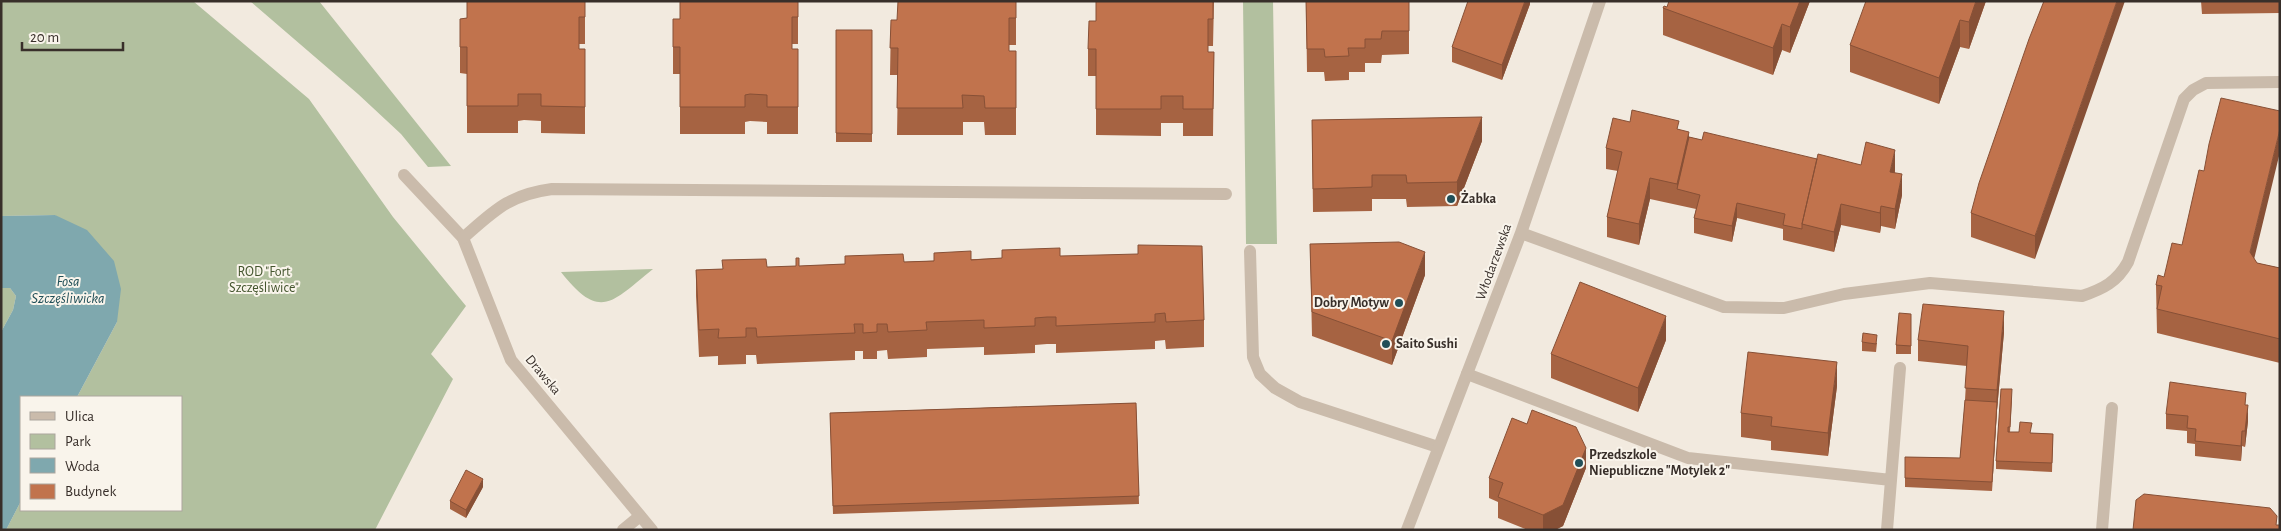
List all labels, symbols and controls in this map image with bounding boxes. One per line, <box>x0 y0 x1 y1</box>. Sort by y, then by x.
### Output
scale bar <box>22 20 124 52</box>
text: 20 m <box>30 30 59 45</box>
place label: Żabka <box>1461 190 1496 206</box>
marker: Żabka <box>1445 193 1457 205</box>
street label: Włodarzewska <box>1474 221 1514 302</box>
park label: ROD "Fort Szczęśliwice" <box>229 265 299 295</box>
water label: Fosa Szczęśliwicka <box>31 274 105 306</box>
place label: Dobry Motyw <box>1314 296 1389 310</box>
marker: Dobry Motyw <box>1393 297 1405 309</box>
place label: Saito Sushi <box>1396 337 1458 351</box>
marker: Saito Sushi <box>1380 338 1392 350</box>
street label: Drawska <box>523 353 564 398</box>
legend <box>20 396 182 511</box>
text: Ulica <box>65 409 94 424</box>
text: Park <box>65 434 91 449</box>
place label: Przedszkole Niepubliczne "Motylek 2" <box>1589 448 1730 478</box>
marker: Przedszkole Niepubliczne "Motylek 2" <box>1573 457 1585 469</box>
text: Woda <box>65 459 100 474</box>
text: Budynek <box>65 484 117 499</box>

